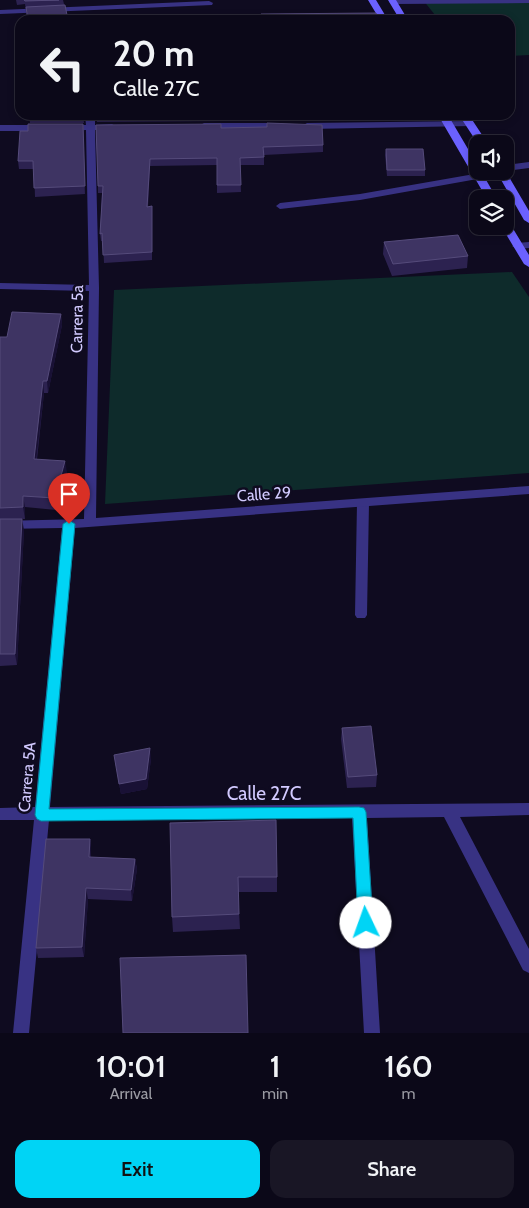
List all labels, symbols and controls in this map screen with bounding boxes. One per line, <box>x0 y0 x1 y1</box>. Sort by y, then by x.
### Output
text: 20 m <box>113 32 195 75</box>
icon: left <box>30 35 95 100</box>
text: Calle 27C <box>113 75 200 102</box>
map controls <box>469 135 514 235</box>
button: sound <box>469 135 514 180</box>
button: layers <box>469 190 514 235</box>
street label: Carrera 5a <box>67 284 87 353</box>
pin <box>48 473 90 524</box>
icon: arrive <box>55 480 83 508</box>
street label: Calle 29 <box>236 483 292 505</box>
street label: Carrera 5A <box>14 741 40 813</box>
street label: Calle 27C <box>227 782 302 805</box>
position arrow <box>339 896 391 948</box>
text: 10:01 <box>96 1048 166 1085</box>
text: 1 <box>270 1048 280 1085</box>
text: 160 <box>384 1048 433 1085</box>
text: Arrival <box>110 1084 152 1103</box>
text: min <box>262 1084 288 1103</box>
text: m <box>402 1084 416 1103</box>
button: Exit <box>15 1140 260 1198</box>
button: Share <box>270 1140 514 1198</box>

